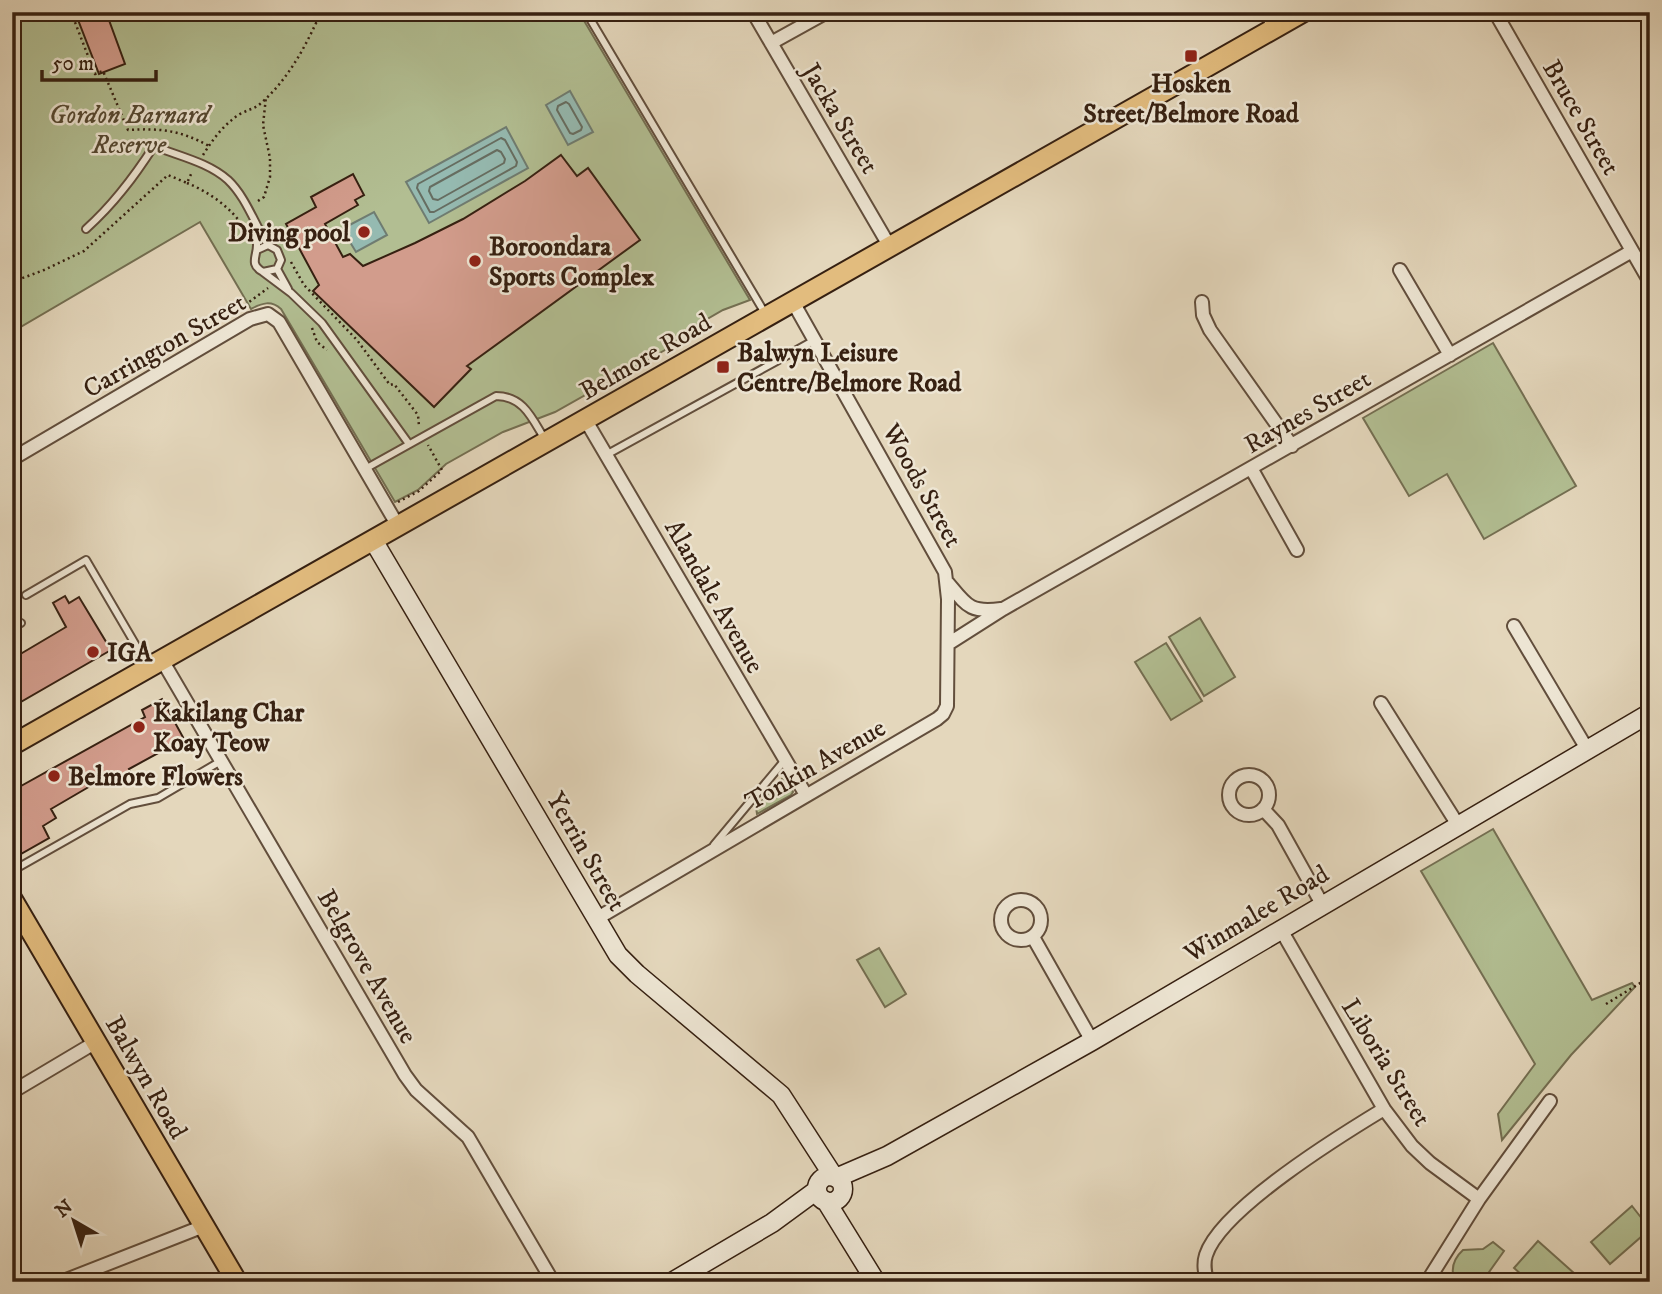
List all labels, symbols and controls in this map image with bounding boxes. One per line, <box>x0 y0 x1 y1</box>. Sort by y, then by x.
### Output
scale bar <box>42 38 156 82</box>
marker: Hosken Street/Belmore Road <box>1183 48 1199 64</box>
text: 50 m <box>52 51 94 77</box>
street label: Bruce Street <box>1535 54 1627 181</box>
street label: Jacka Street <box>793 56 886 180</box>
place label: Hosken Street/Belmore Road <box>1083 68 1300 131</box>
park label: Gordon Barnard Reserve <box>49 99 213 162</box>
place label: Diving pool <box>228 217 351 250</box>
marker: Diving pool <box>356 224 372 240</box>
place label: Boroondara Sports Complex <box>489 231 654 294</box>
marker: Boroondara Sports Complex <box>467 253 483 269</box>
street label: Carrington Street <box>78 286 252 406</box>
street label: Belmore Road <box>574 306 718 408</box>
place label: Balwyn Leisure Centre/Belmore Road <box>737 337 962 400</box>
marker: Balwyn Leisure Centre/Belmore Road <box>715 359 731 375</box>
street label: Raynes Street <box>1239 363 1377 462</box>
street label: Woods Street <box>874 417 969 553</box>
street label: Alandale Avenue <box>656 514 771 679</box>
place label: IGA <box>107 637 154 670</box>
marker: IGA <box>85 644 101 660</box>
place label: Kakilang Char Koay Teow <box>153 697 305 760</box>
street label: Tonkin Avenue <box>740 712 892 819</box>
marker: Kakilang Char Koay Teow <box>131 719 147 735</box>
place label: Belmore Flowers <box>68 761 243 794</box>
marker: Belmore Flowers <box>46 768 62 784</box>
street label: Yerrin Street <box>538 786 633 917</box>
street label: Winmalee Road <box>1177 858 1335 971</box>
street label: Belgrove Avenue <box>309 884 424 1050</box>
street label: Liboria Street <box>1333 993 1438 1133</box>
street label: Balwyn Road <box>97 1010 194 1145</box>
north arrow <box>38 1186 108 1256</box>
text: N <box>51 1195 78 1223</box>

